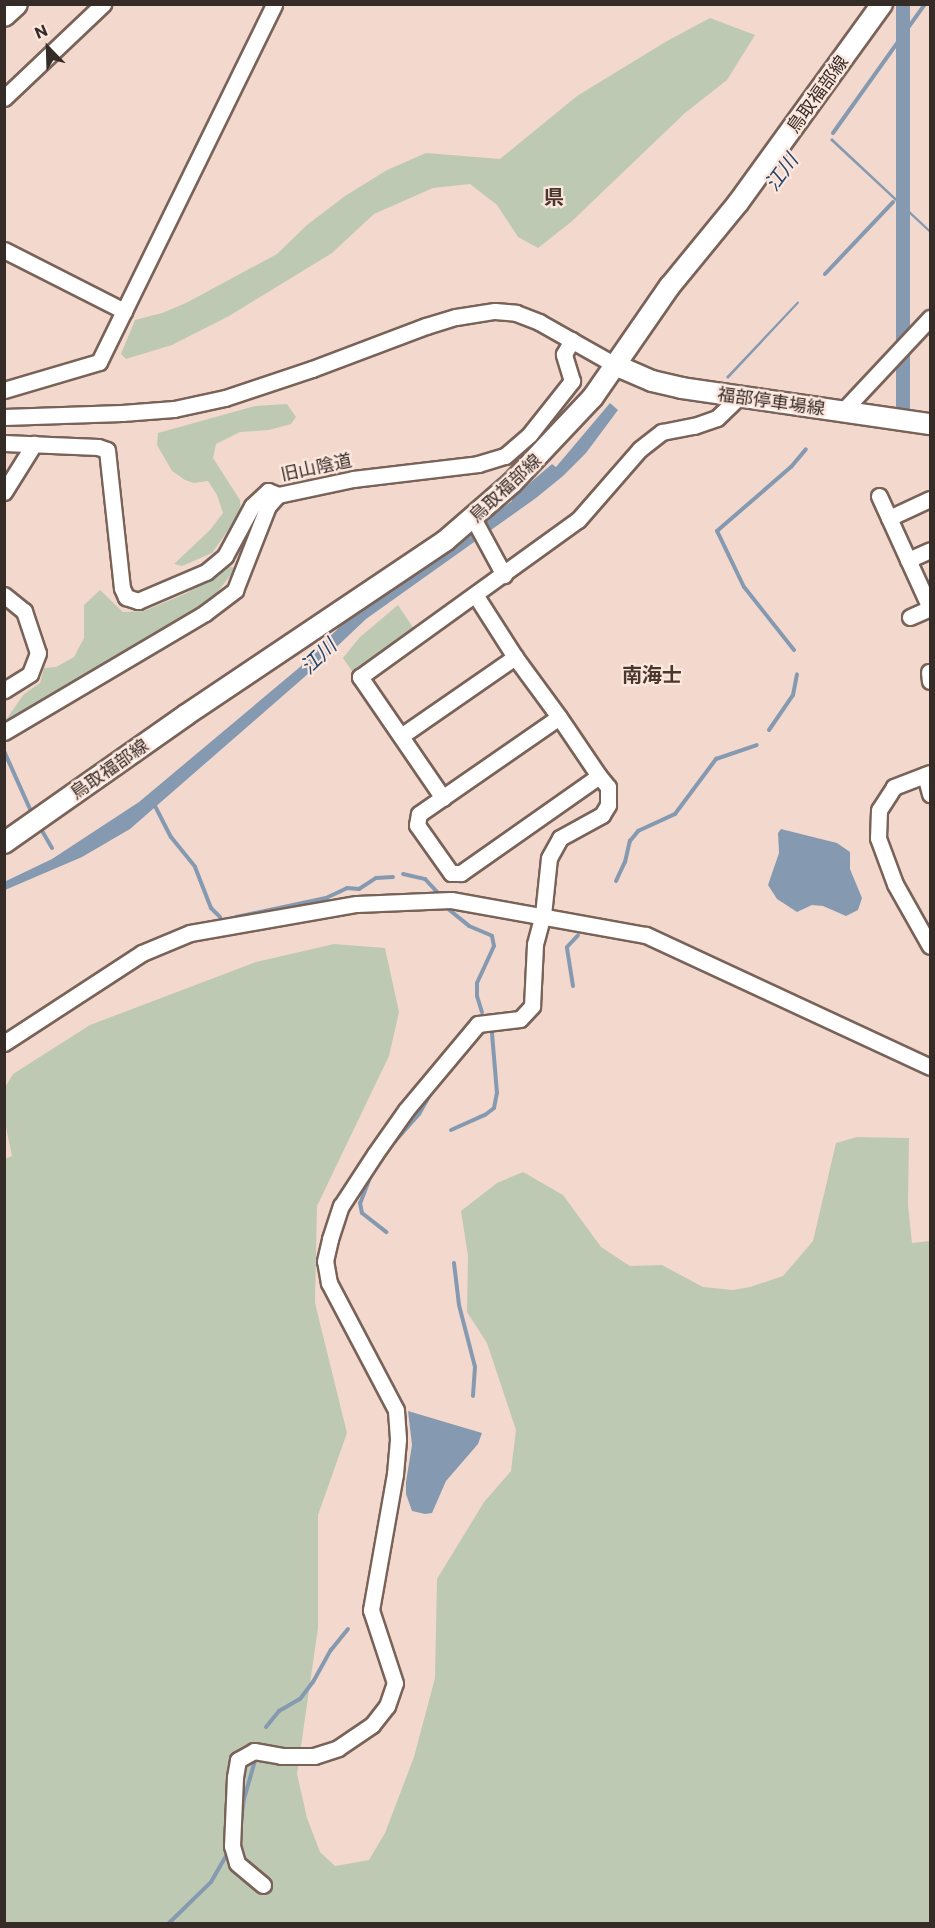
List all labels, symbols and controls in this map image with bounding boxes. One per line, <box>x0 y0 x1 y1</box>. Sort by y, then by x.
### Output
north arrow <box>18 18 78 78</box>
text: N <box>32 20 50 42</box>
street label: 鳥取福部線 <box>782 51 852 137</box>
water label: 江川 <box>760 149 802 195</box>
district label: 県 <box>544 184 564 208</box>
street label: 福部停車場線 <box>716 383 826 419</box>
street label: 旧山陰道 <box>279 449 353 485</box>
street label: 鳥取福部線 <box>465 449 545 527</box>
water label: 江川 <box>295 633 341 679</box>
district label: 南海士 <box>622 662 682 686</box>
street label: 鳥取福部線 <box>66 734 152 804</box>

